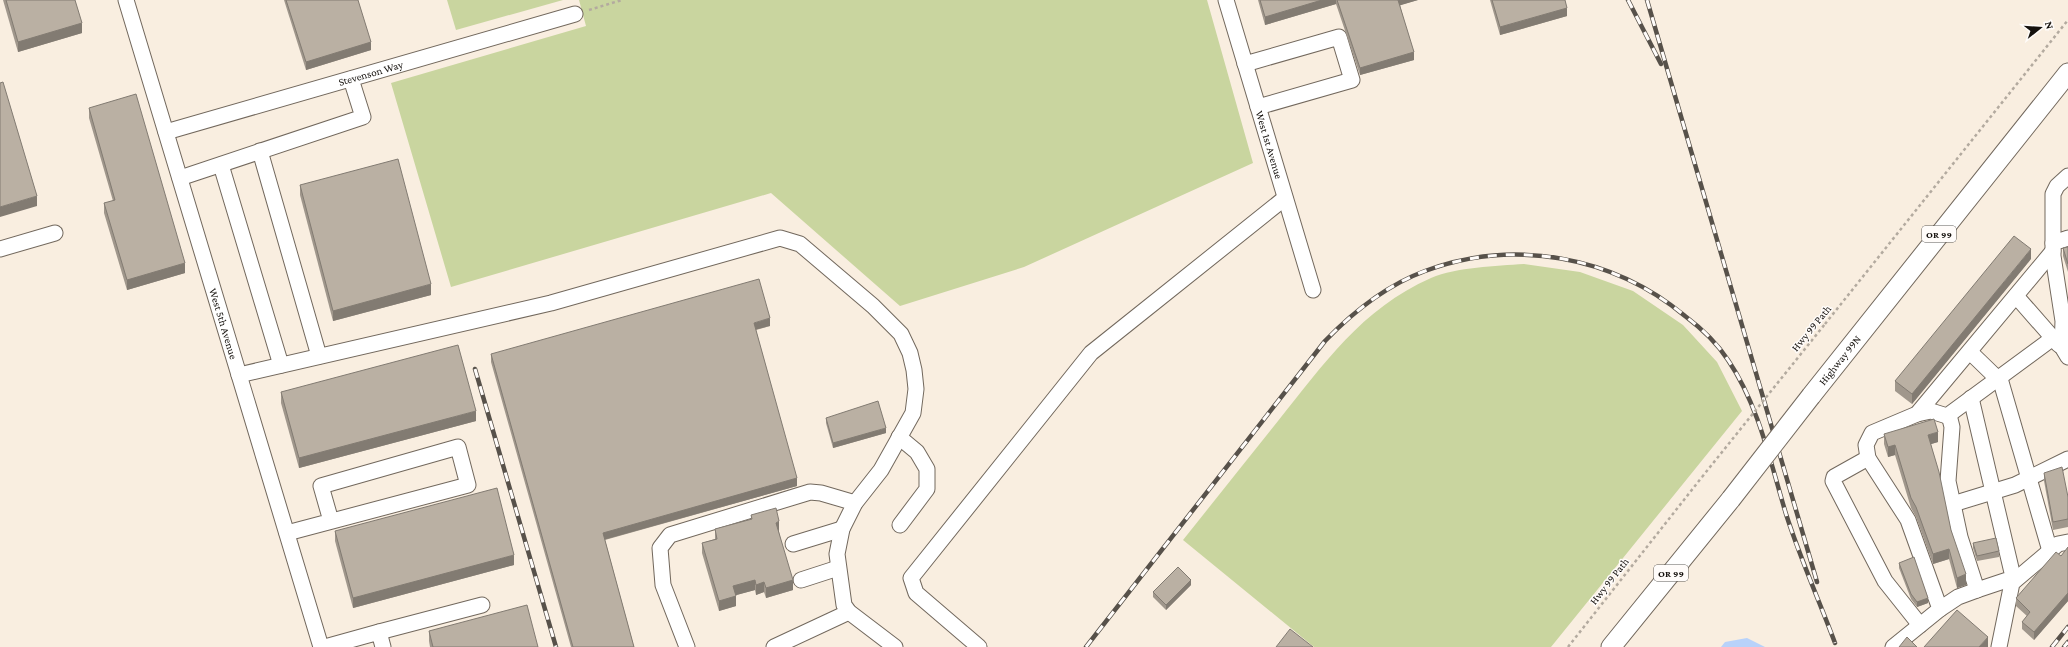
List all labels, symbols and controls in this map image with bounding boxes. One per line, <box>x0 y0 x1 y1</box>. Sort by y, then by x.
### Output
north arrow <box>2020 8 2060 48</box>
text: N <box>2043 20 2057 31</box>
street label: Stevenson Way <box>337 58 406 88</box>
street label: West 1st Avenue <box>1253 109 1285 180</box>
road number: OR 99 <box>1922 226 1956 242</box>
street label: West 5th Avenue <box>207 287 240 361</box>
street label: Hwy 99 Path <box>1789 302 1834 354</box>
street label: Highway 99N <box>1816 333 1863 387</box>
street label: Hwy 99 Path <box>1587 555 1632 607</box>
road number: OR 99 <box>1654 565 1688 581</box>

